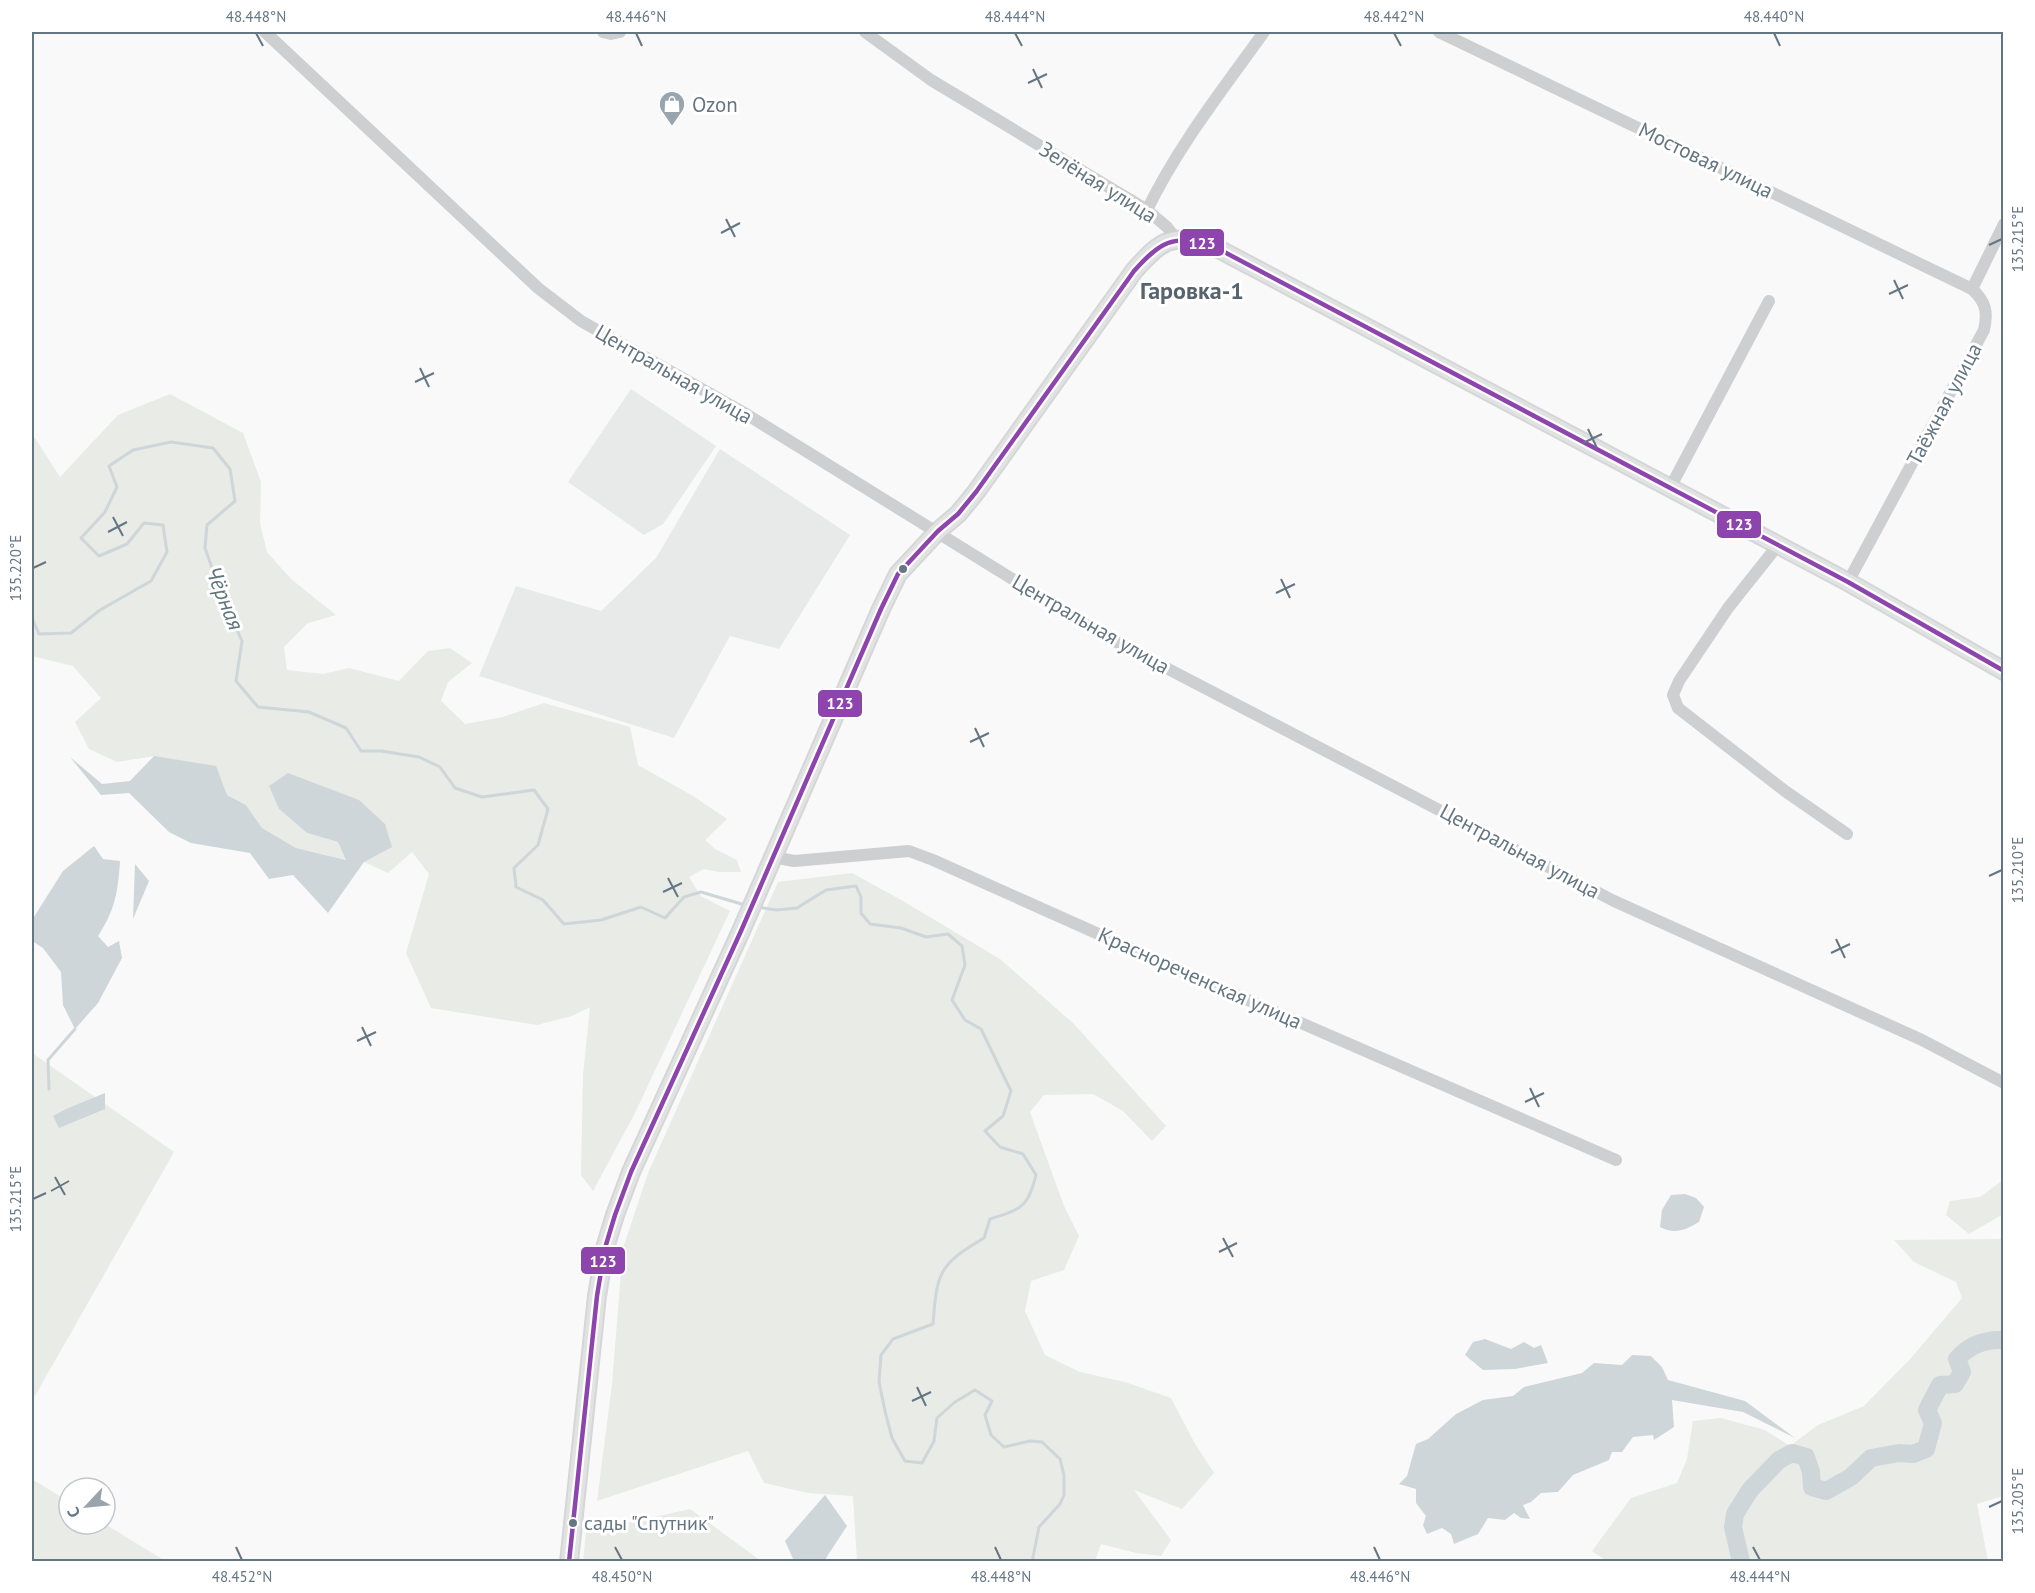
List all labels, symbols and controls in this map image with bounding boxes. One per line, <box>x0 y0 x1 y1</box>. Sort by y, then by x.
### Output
text: 48.448°N <box>226 7 286 26</box>
text: 48.446°N <box>606 7 666 26</box>
text: 48.444°N <box>985 7 1045 26</box>
text: 48.442°N <box>1364 7 1424 26</box>
text: 48.440°N <box>1744 7 1804 26</box>
shop icon: Ozon <box>657 89 687 127</box>
place label: Ozon <box>692 91 738 118</box>
street label: Мостовая улица <box>1634 116 1778 204</box>
street label: Зелёная улица <box>1034 135 1162 229</box>
text: 135.215°E <box>2008 206 2027 272</box>
line badge: 123 <box>1179 228 1225 257</box>
text: 123 <box>1188 233 1216 253</box>
district label: Гаровка-1 <box>1140 275 1244 306</box>
street label: Центральная улица <box>591 318 757 430</box>
street label: Таёжная улица <box>1900 338 1988 470</box>
line badge: 123 <box>1716 510 1762 539</box>
text: 123 <box>1725 514 1753 534</box>
text: 135.220°E <box>6 535 25 601</box>
water label: Чёрная <box>200 562 250 634</box>
unlabelled marker <box>897 563 909 575</box>
street label: Центральная улица <box>1008 568 1174 680</box>
line badge: 123 <box>817 689 863 718</box>
text: 123 <box>826 693 854 713</box>
street label: Центральная улица <box>1435 797 1605 905</box>
text: 135.210°E <box>2008 837 2027 903</box>
street label: Краснореченская улица <box>1094 921 1306 1035</box>
text: 135.215°E <box>6 1166 25 1232</box>
line badge: 123 <box>580 1246 626 1275</box>
text: 123 <box>589 1251 617 1271</box>
text: 135.205°E <box>2008 1468 2027 1534</box>
north arrow <box>57 1476 117 1536</box>
text: С <box>63 1504 84 1521</box>
place label: сады "Спутник" <box>584 1510 714 1536</box>
marker: сады "Спутник" <box>567 1517 579 1529</box>
text: 48.452°N <box>212 1567 272 1586</box>
text: 48.450°N <box>592 1567 652 1586</box>
text: 48.448°N <box>971 1567 1031 1586</box>
text: 48.446°N <box>1350 1567 1410 1586</box>
text: 48.444°N <box>1730 1567 1790 1586</box>

